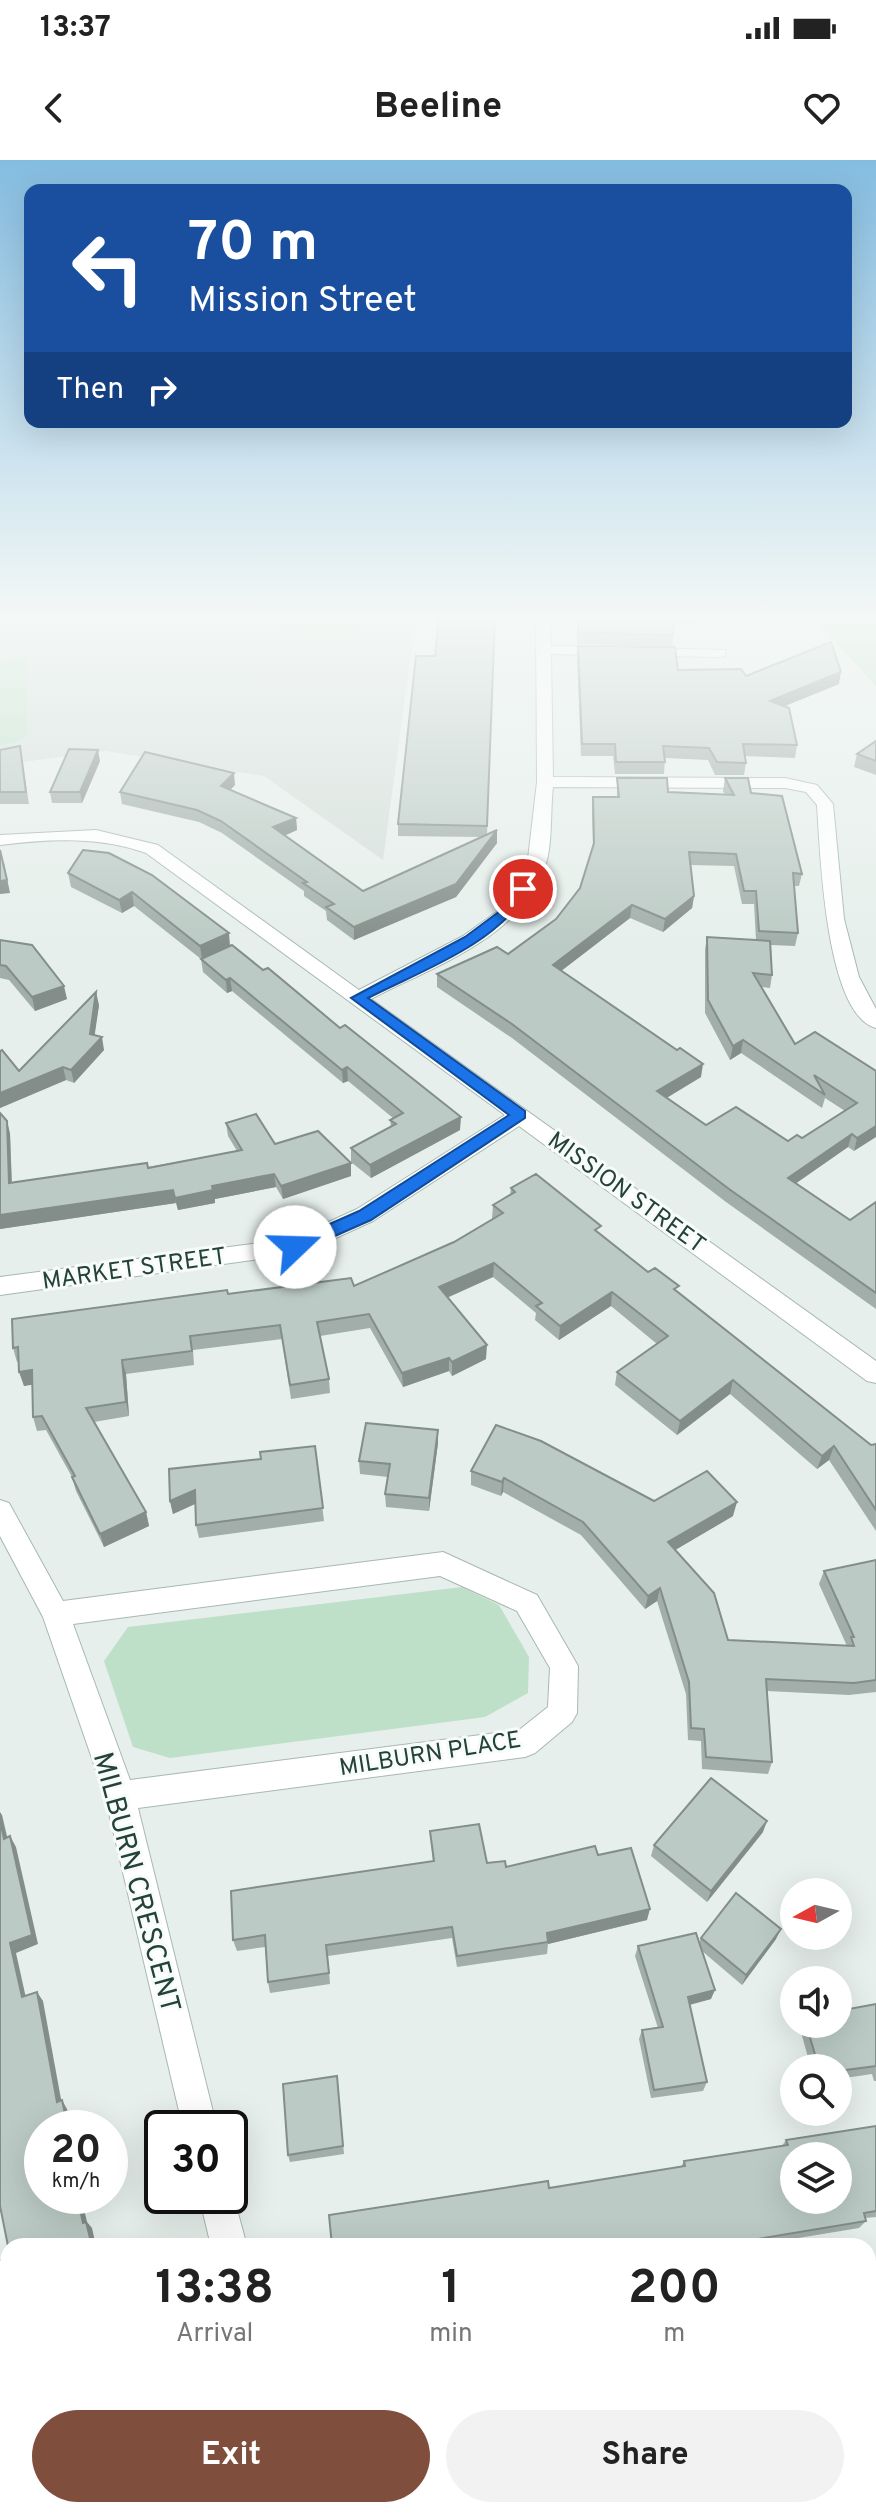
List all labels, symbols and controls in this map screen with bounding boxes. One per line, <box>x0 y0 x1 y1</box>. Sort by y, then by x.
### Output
text: 13:37 <box>40 10 111 47</box>
text: Beeline <box>374 85 502 131</box>
icon: back <box>32 86 76 130</box>
icon: heart <box>800 86 844 130</box>
text: 70 m <box>188 210 318 280</box>
icon: left <box>56 216 160 320</box>
text: Mission Street <box>188 279 417 325</box>
icon: right <box>140 368 184 412</box>
text: Then <box>56 372 124 409</box>
pin <box>489 855 557 923</box>
icon: arrive <box>501 867 545 911</box>
street label: MISSION STREET <box>541 1126 711 1261</box>
position arrow <box>253 1205 337 1289</box>
street label: MARKET STREET <box>40 1242 228 1298</box>
street label: MILBURN PLACE <box>337 1726 523 1784</box>
street label: MILBURN CRESCENT <box>83 1748 187 2017</box>
north arrow <box>780 1878 852 1950</box>
map controls <box>780 1878 852 2214</box>
button: sound <box>780 1966 852 2038</box>
button: search <box>780 2054 852 2126</box>
speed limit sign: 30 <box>144 2110 248 2214</box>
text: 20 <box>51 2127 101 2177</box>
button: layers <box>780 2142 852 2214</box>
text: km/h <box>52 2169 100 2195</box>
text: 13:38 <box>155 2260 274 2320</box>
text: 1 <box>441 2260 461 2320</box>
text: 200 <box>628 2260 721 2320</box>
text: Arrival <box>176 2318 253 2351</box>
text: min <box>429 2318 473 2351</box>
text: m <box>663 2318 685 2351</box>
button: Exit <box>32 2410 430 2502</box>
button: Share <box>446 2410 844 2502</box>

